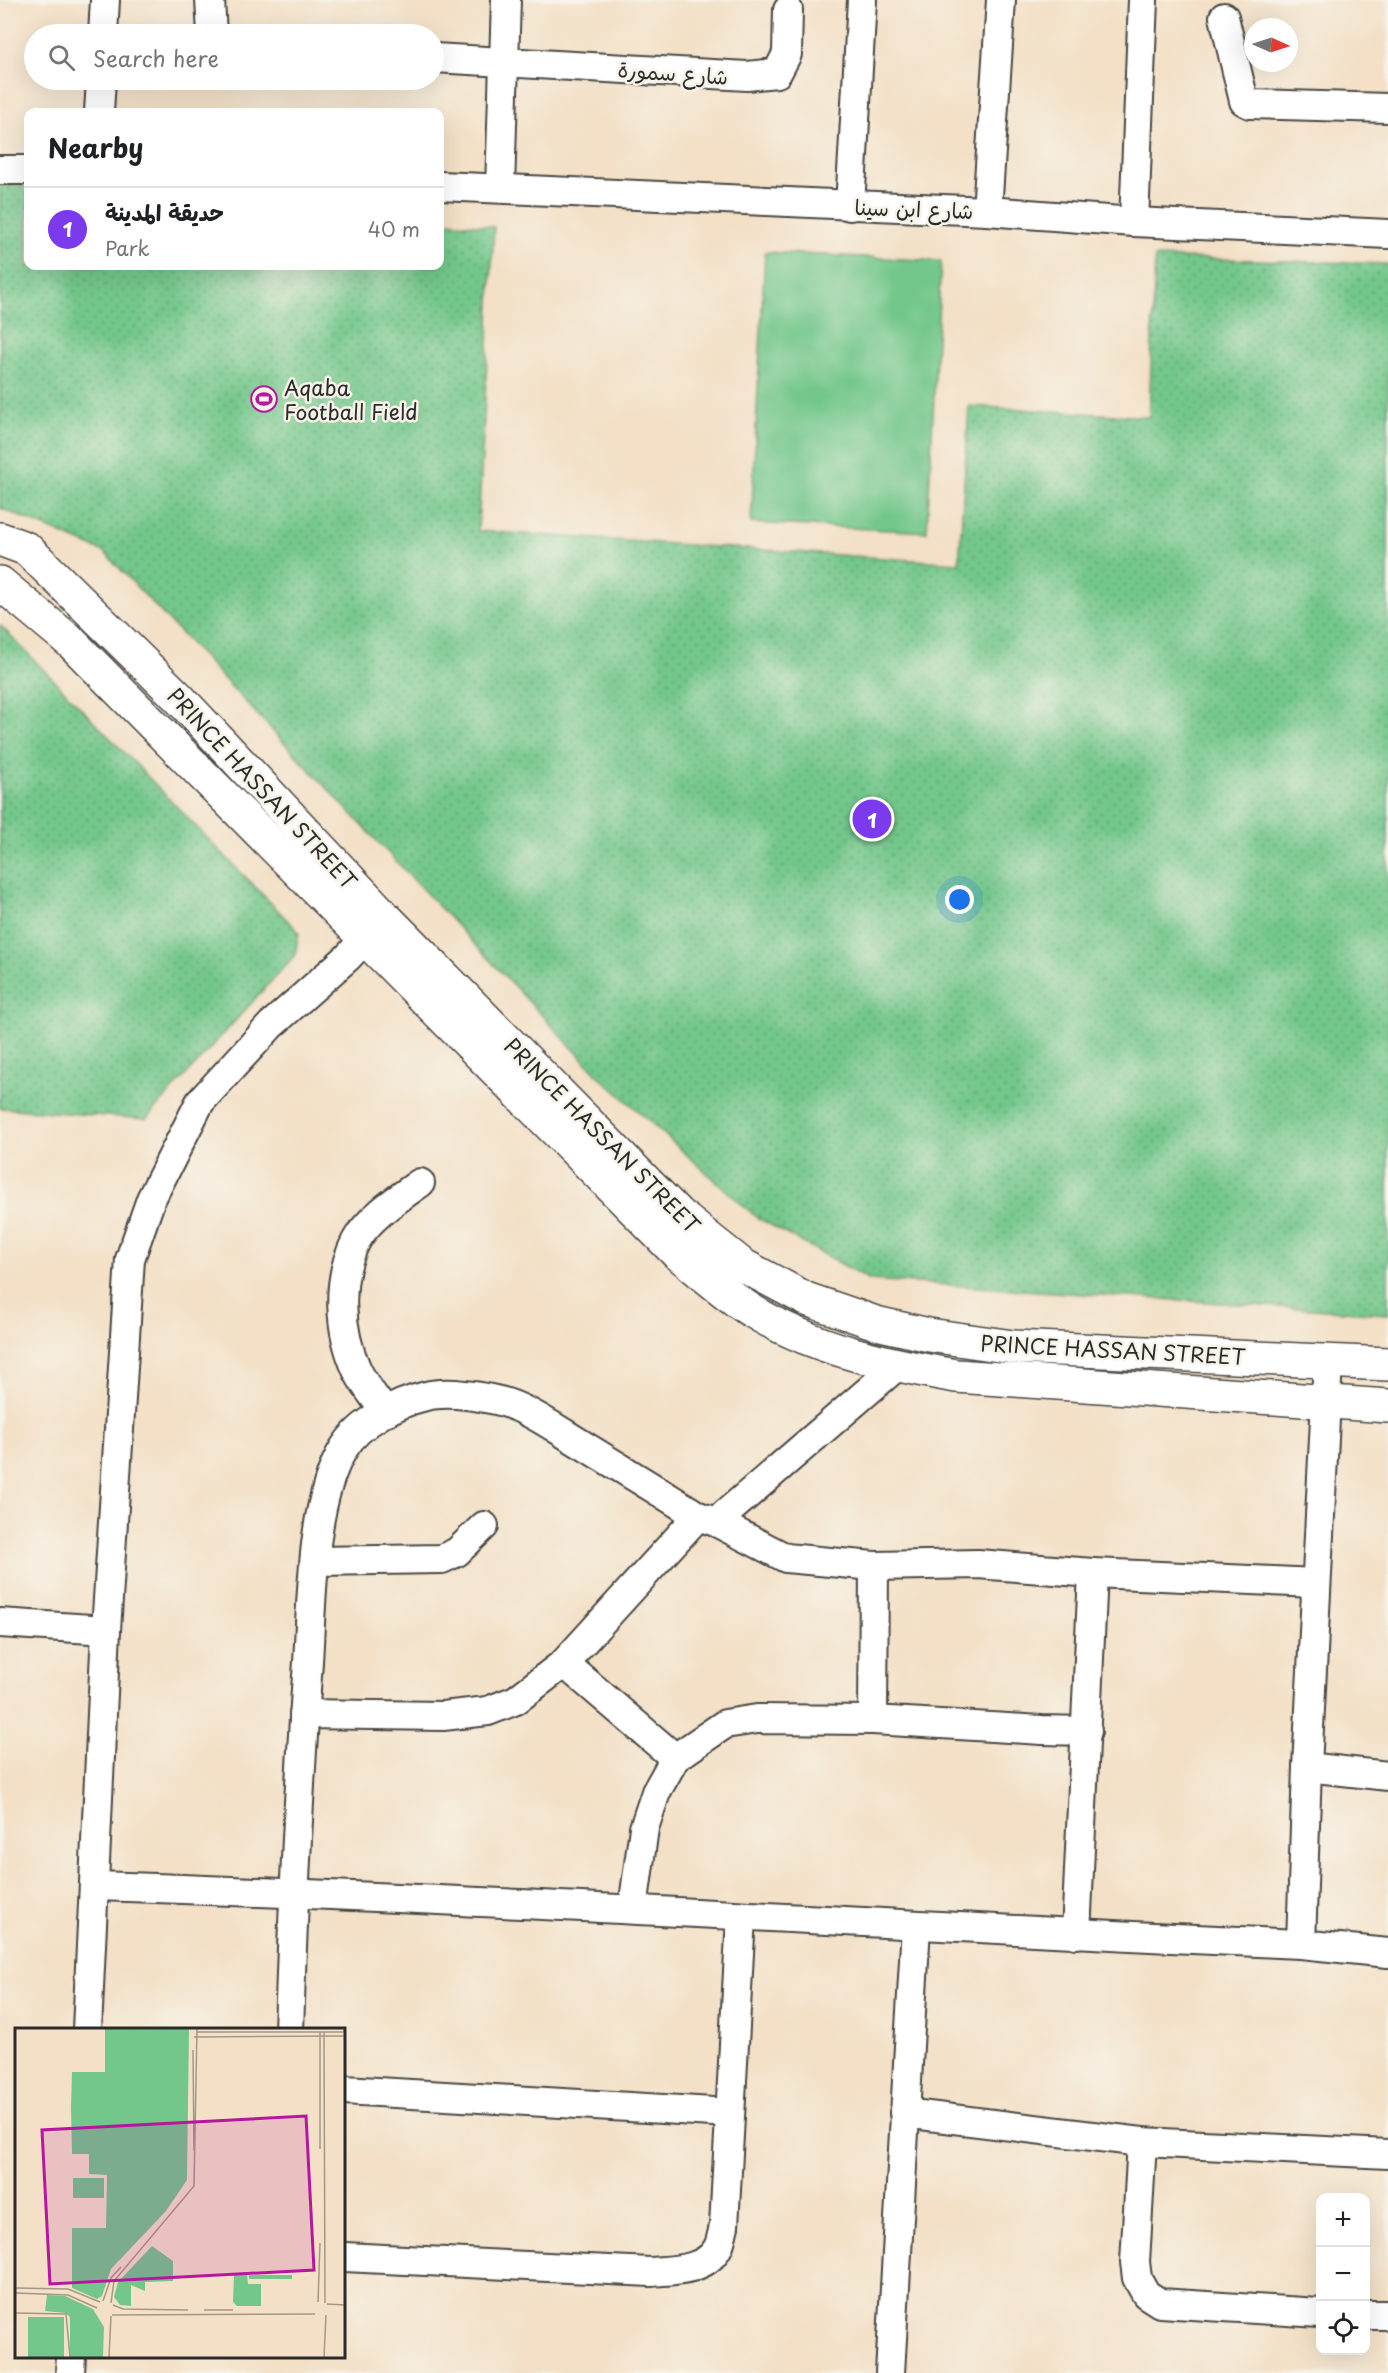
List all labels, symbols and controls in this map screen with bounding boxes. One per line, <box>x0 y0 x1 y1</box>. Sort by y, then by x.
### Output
north arrow <box>1244 18 1298 72</box>
search box <box>24 24 444 90</box>
icon: search <box>45 41 78 74</box>
text: Search here <box>93 41 219 74</box>
street label: شارع سمورة <box>617 52 729 93</box>
text: Nearby <box>48 128 143 167</box>
street label: شارع ابن سينا <box>854 190 974 227</box>
text: حديقة المدينة <box>105 195 224 228</box>
text: 1 <box>63 214 72 244</box>
text: 40 m <box>368 214 420 244</box>
text: Park <box>105 233 150 263</box>
place label: Aqaba Football Field <box>284 371 418 427</box>
sports icon: Aqaba Football Field <box>249 384 279 414</box>
street label: PRINCE HASSAN STREET <box>161 680 366 896</box>
pin: 1 <box>852 796 892 842</box>
your location <box>945 885 974 914</box>
street label: PRINCE HASSAN STREET <box>498 1030 709 1241</box>
street label: PRINCE HASSAN STREET <box>980 1326 1247 1372</box>
inset map <box>15 2028 345 2358</box>
map controls <box>1316 2193 1370 2355</box>
button: + <box>1316 2193 1370 2247</box>
button: − <box>1316 2247 1370 2301</box>
button: locate <box>1316 2301 1370 2355</box>

